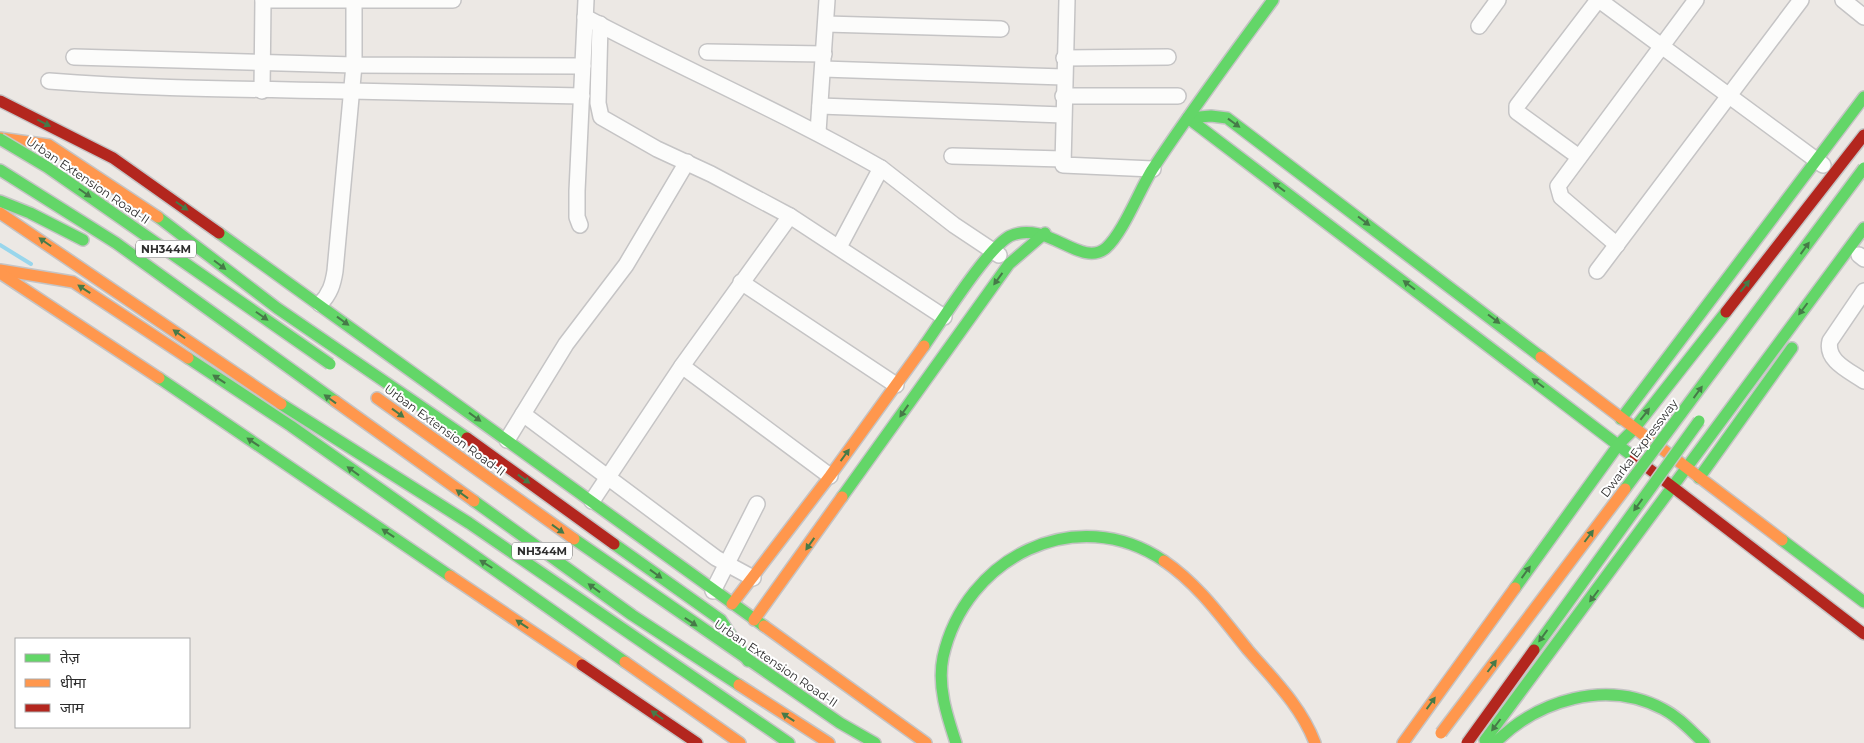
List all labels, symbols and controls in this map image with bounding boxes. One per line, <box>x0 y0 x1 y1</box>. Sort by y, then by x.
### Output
one-way arrow <box>1228 118 1241 128</box>
one-way arrow <box>36 119 51 127</box>
street label: Urban Extension Road-II <box>23 133 153 227</box>
one-way arrow <box>1272 182 1286 192</box>
one-way arrow <box>78 188 92 198</box>
one-way arrow <box>176 201 189 211</box>
one-way arrow <box>1357 216 1370 227</box>
one-way arrow <box>39 237 52 247</box>
road number: NH344M <box>136 240 196 258</box>
one-way arrow <box>1800 241 1810 255</box>
one-way arrow <box>213 259 226 270</box>
one-way arrow <box>993 272 1003 286</box>
one-way arrow <box>1402 280 1416 290</box>
one-way arrow <box>1739 280 1750 293</box>
one-way arrow <box>77 284 90 294</box>
one-way arrow <box>1798 302 1809 315</box>
one-way arrow <box>255 311 269 321</box>
one-way arrow <box>1487 314 1500 325</box>
one-way arrow <box>336 316 350 326</box>
one-way arrow <box>173 329 186 339</box>
one-way arrow <box>212 374 226 383</box>
one-way arrow <box>1531 378 1545 388</box>
street label: Urban Extension Road-II <box>382 381 508 479</box>
one-way arrow <box>1693 385 1703 399</box>
one-way arrow <box>324 394 337 404</box>
street label: Dwarka Expressway <box>1597 396 1681 500</box>
one-way arrow <box>899 405 909 418</box>
one-way arrow <box>391 408 405 418</box>
one-way arrow <box>1640 408 1651 421</box>
one-way arrow <box>468 411 481 422</box>
one-way arrow <box>246 437 260 447</box>
one-way arrow <box>840 448 850 462</box>
one-way arrow <box>347 465 360 476</box>
one-way arrow <box>517 474 530 485</box>
one-way arrow <box>456 489 469 499</box>
one-way arrow <box>1633 498 1643 511</box>
one-way arrow <box>551 524 565 534</box>
one-way arrow <box>381 528 394 538</box>
one-way arrow <box>1584 529 1594 543</box>
one-way arrow <box>805 537 815 551</box>
road number: NH344M <box>512 542 572 560</box>
one-way arrow <box>480 559 493 568</box>
one-way arrow <box>1521 566 1532 579</box>
one-way arrow <box>650 569 663 579</box>
one-way arrow <box>588 583 601 593</box>
one-way arrow <box>1589 589 1599 603</box>
street label: Urban Extension Road-II <box>711 616 841 710</box>
one-way arrow <box>684 617 698 627</box>
one-way arrow <box>515 619 529 629</box>
one-way arrow <box>1538 629 1548 643</box>
legend <box>15 638 190 728</box>
text: तेज़ <box>60 648 81 667</box>
one-way arrow <box>1487 659 1497 673</box>
text: धीमा <box>60 673 87 692</box>
one-way arrow <box>1426 697 1436 710</box>
text: जाम <box>60 698 85 717</box>
one-way arrow <box>650 710 663 720</box>
one-way arrow <box>782 712 795 721</box>
one-way arrow <box>1491 718 1501 732</box>

